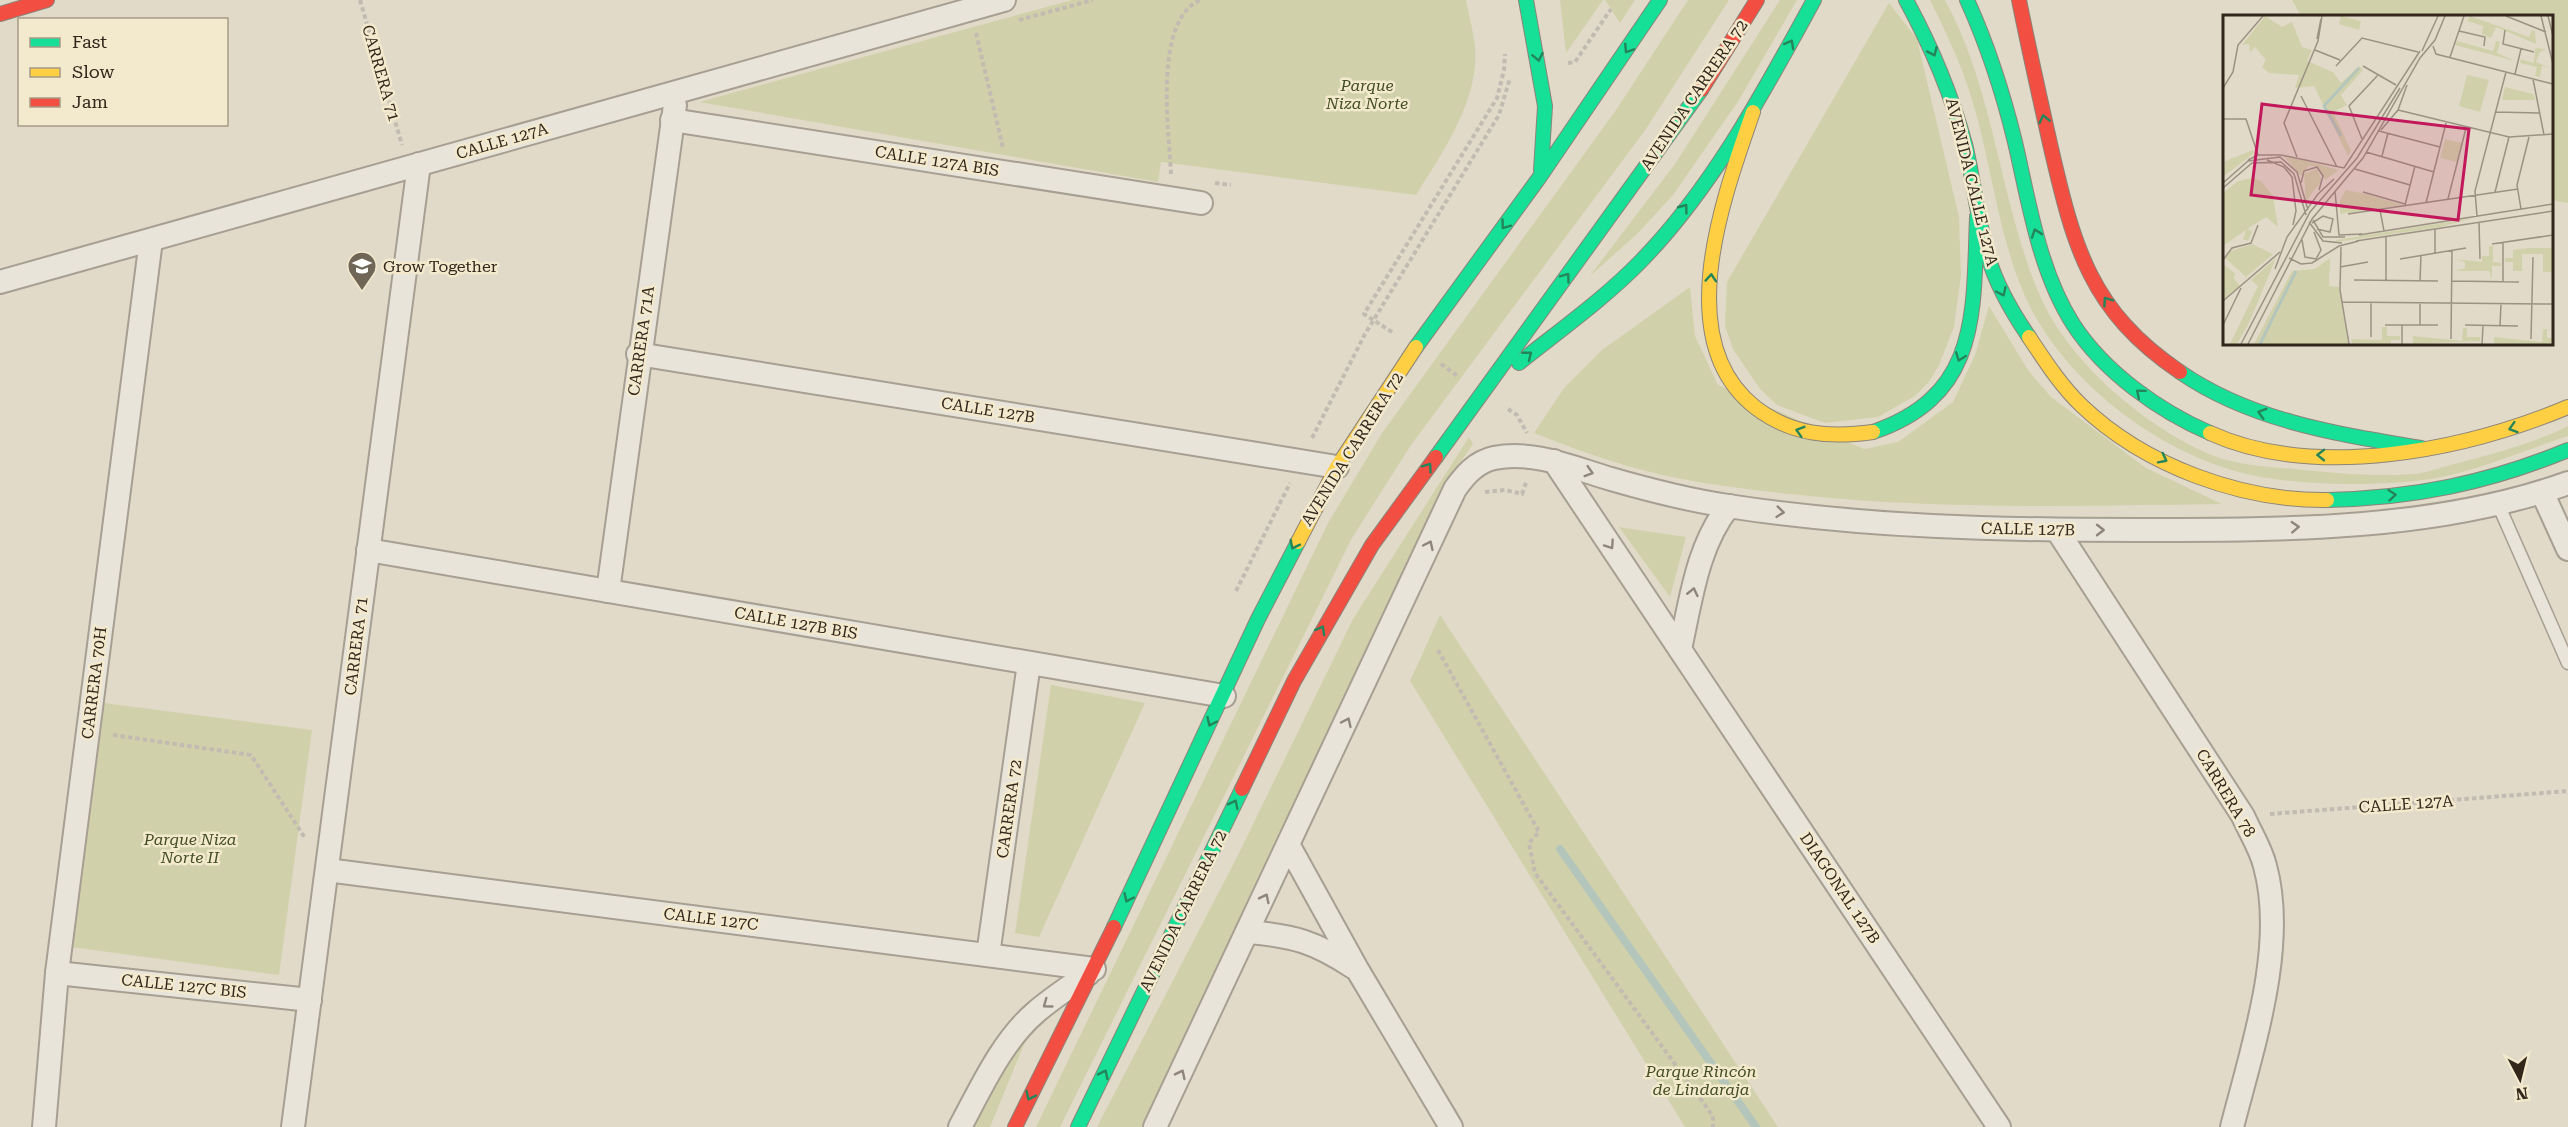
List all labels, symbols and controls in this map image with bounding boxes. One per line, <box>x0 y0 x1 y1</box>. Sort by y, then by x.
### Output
inset map <box>2223 15 2553 345</box>
street label: AVENIDA CARRERA 72 <box>1637 16 1751 174</box>
legend <box>18 18 228 126</box>
street label: CARRERA 71 <box>358 23 404 124</box>
text: Fast <box>72 31 107 52</box>
one-way arrow <box>1783 40 1794 50</box>
one-way arrow <box>1624 42 1635 53</box>
one-way arrow <box>1926 45 1938 56</box>
one-way arrow <box>1531 52 1544 62</box>
text: Slow <box>72 61 114 82</box>
park label: Parque Niza Norte <box>1325 76 1408 113</box>
text: Jam <box>72 91 108 112</box>
street label: AVENIDA CALLE 127A <box>1942 96 2002 269</box>
one-way arrow <box>2039 114 2052 124</box>
street label: CALLE 127A <box>454 119 551 163</box>
street label: CALLE 127A BIS <box>874 142 1001 180</box>
one-way arrow <box>1677 204 1688 215</box>
one-way arrow <box>1501 218 1512 229</box>
one-way arrow <box>2031 228 2044 239</box>
school or university icon: Grow Together <box>346 250 378 292</box>
place label: Grow Together <box>383 257 498 276</box>
one-way arrow <box>1559 273 1570 284</box>
one-way arrow <box>1704 273 1717 282</box>
street label: CARRERA 71A <box>624 284 658 397</box>
one-way arrow <box>1995 285 2007 296</box>
one-way arrow <box>2103 296 2114 307</box>
one-way arrow <box>1955 351 1967 362</box>
one-way arrow <box>1521 352 1532 363</box>
street label: AVENIDA CARRERA 72 <box>1297 369 1407 529</box>
one-way arrow <box>2136 389 2147 400</box>
street label: CALLE 127B <box>940 393 1036 427</box>
one-way arrow <box>2257 408 2268 420</box>
one-way arrow <box>2508 421 2519 433</box>
one-way arrow <box>1795 426 1806 438</box>
one-way arrow <box>2317 449 2326 461</box>
one-way arrow <box>2156 452 2167 463</box>
one-way arrow <box>1421 463 1432 474</box>
one-way arrow <box>1583 465 1594 477</box>
one-way arrow <box>2388 489 2397 502</box>
one-way arrow <box>1775 505 1784 518</box>
street label: CALLE 127B <box>1981 519 2075 539</box>
one-way arrow <box>2290 520 2299 533</box>
one-way arrow <box>2095 524 2104 536</box>
one-way arrow <box>1603 538 1614 549</box>
one-way arrow <box>1290 539 1301 550</box>
one-way arrow <box>1422 540 1434 551</box>
one-way arrow <box>1686 587 1699 597</box>
street label: CARRERA 71 <box>341 595 372 697</box>
street label: CALLE 127B BIS <box>733 603 859 643</box>
street label: CARRERA 70H <box>78 626 110 740</box>
one-way arrow <box>1314 626 1325 636</box>
one-way arrow <box>1207 715 1219 726</box>
one-way arrow <box>1340 717 1352 728</box>
street label: CARRERA 78 <box>2192 745 2260 841</box>
street label: CARRERA 72 <box>993 758 1025 860</box>
street label: CALLE 127A <box>2358 791 2455 817</box>
one-way arrow <box>1227 800 1239 811</box>
street label: AVENIDA CARRERA 72 <box>1136 827 1230 995</box>
street label: DIAGONAL 127B <box>1796 829 1884 947</box>
park label: Parque Niza Norte II <box>143 830 237 867</box>
one-way arrow <box>1123 892 1135 903</box>
one-way arrow <box>1257 894 1269 905</box>
street label: CALLE 127C <box>663 904 759 934</box>
street label: CALLE 127C BIS <box>120 970 248 1002</box>
one-way arrow <box>1042 996 1053 1007</box>
north arrow <box>2490 1049 2550 1109</box>
park label: Parque Rincón de Lindaraja <box>1645 1062 1757 1099</box>
one-way arrow <box>1096 1070 1108 1081</box>
one-way arrow <box>1173 1070 1185 1081</box>
text: N <box>2514 1083 2529 1104</box>
one-way arrow <box>1026 1090 1037 1101</box>

